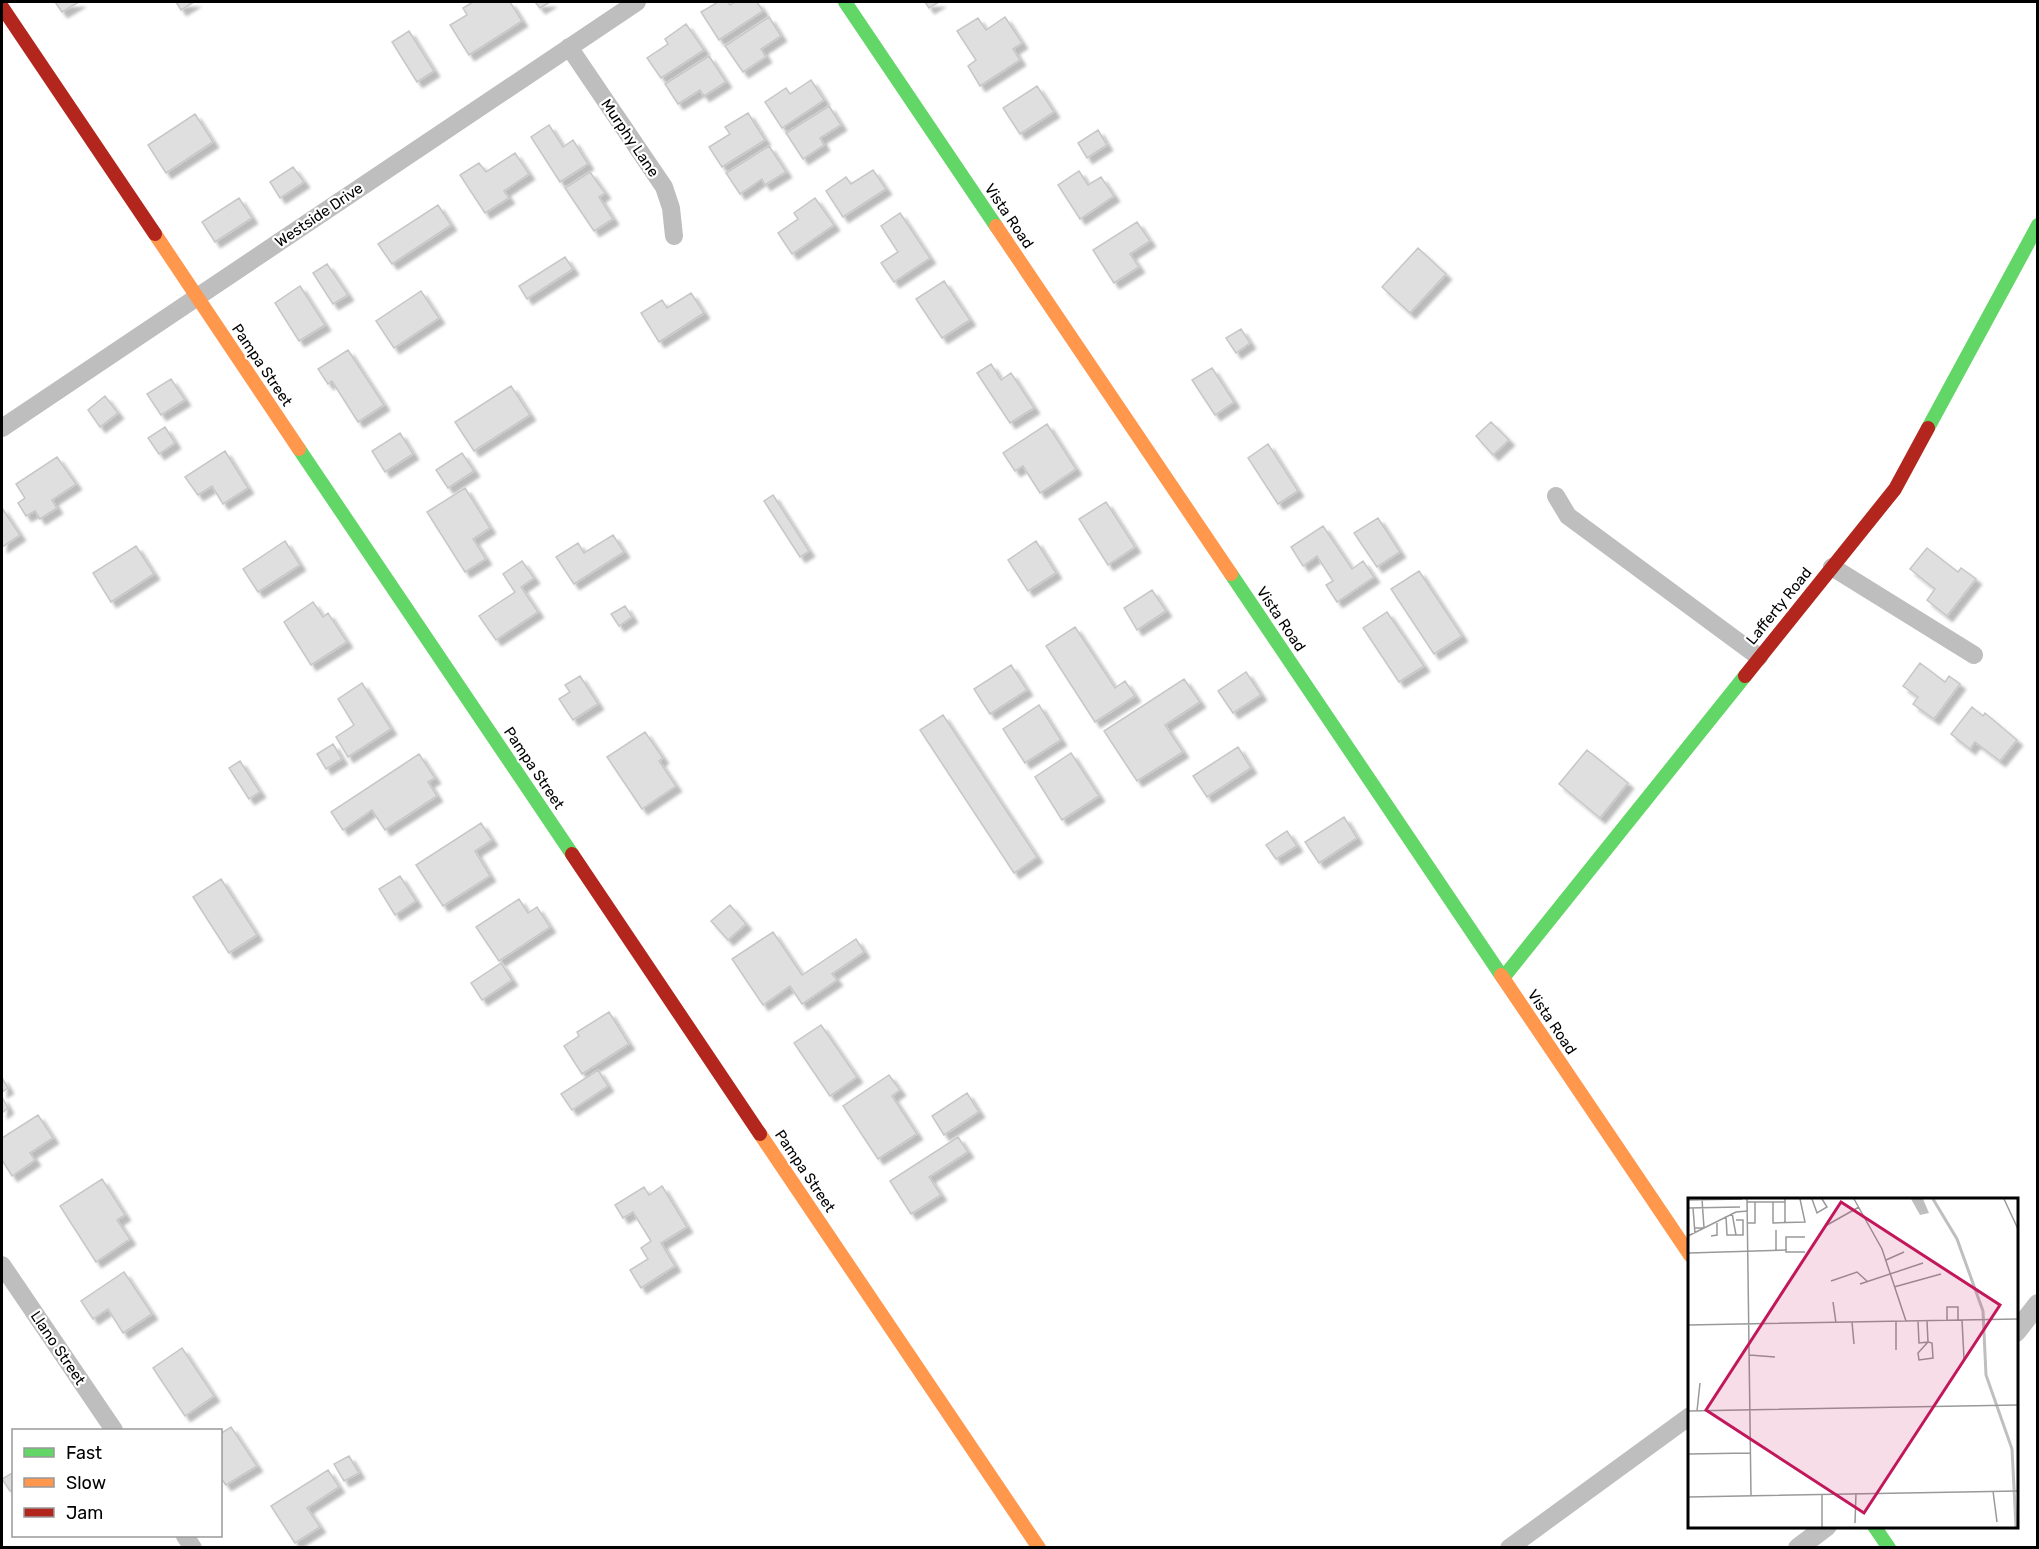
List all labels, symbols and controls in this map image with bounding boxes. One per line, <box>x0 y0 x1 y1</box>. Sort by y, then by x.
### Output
street label: Murphy Lane <box>597 96 663 180</box>
street label: Westside Drive <box>272 179 366 251</box>
street label: Vista Road <box>981 180 1037 252</box>
street label: Pampa Street <box>228 320 296 410</box>
street label: Lafferty Road <box>1742 564 1816 648</box>
street label: Vista Road <box>1253 583 1309 655</box>
street label: Pampa Street <box>500 723 568 813</box>
street label: Vista Road <box>1524 986 1580 1058</box>
street label: Pampa Street <box>771 1126 839 1216</box>
inset map <box>1688 1198 2018 1528</box>
street label: Llano Street <box>27 1308 89 1388</box>
legend <box>12 1429 222 1537</box>
text: Fast <box>66 1442 102 1464</box>
text: Slow <box>66 1472 106 1494</box>
text: Jam <box>66 1502 103 1524</box>

